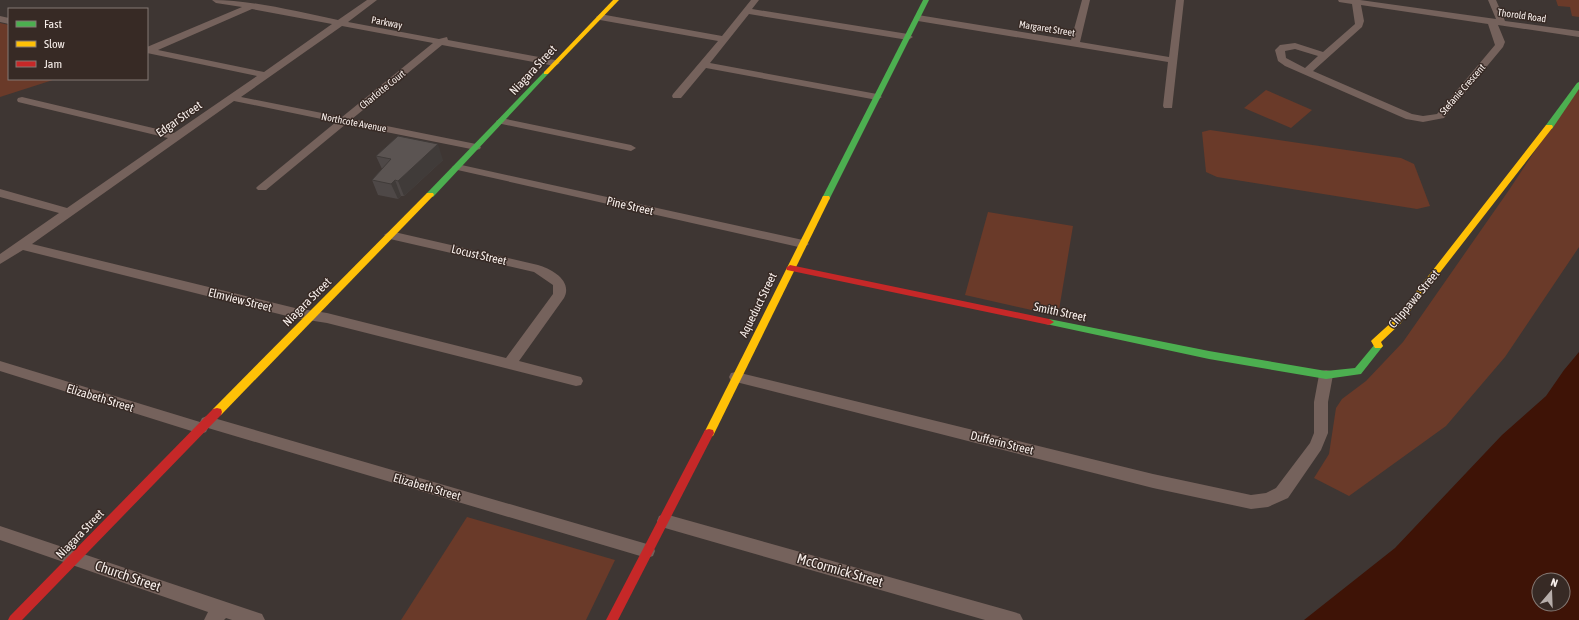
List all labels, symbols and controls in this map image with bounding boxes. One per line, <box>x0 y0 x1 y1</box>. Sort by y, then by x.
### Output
street label: Thorold Road <box>1497 7 1547 24</box>
legend <box>8 8 148 80</box>
street label: Parkway <box>370 14 403 31</box>
text: Fast <box>44 17 62 31</box>
street label: Margaret Street <box>1018 19 1076 38</box>
text: Slow <box>44 37 65 51</box>
street label: Niagara Street <box>506 42 560 98</box>
text: Jam <box>44 57 62 71</box>
street label: Stefanie Crescent <box>1437 62 1487 117</box>
street label: Charlotte Court <box>357 68 407 111</box>
street label: Edgar Street <box>153 98 205 140</box>
street label: Northcote Avenue <box>320 111 388 134</box>
street label: Pine Street <box>605 194 655 218</box>
street label: Locust Street <box>450 242 508 268</box>
street label: Chippawa Street <box>1386 267 1443 331</box>
street label: Aqueduct Street <box>736 270 780 340</box>
street label: Niagara Street <box>280 274 335 329</box>
street label: Elmview Street <box>207 285 274 315</box>
street label: Smith Street <box>1032 300 1088 325</box>
street label: Elizabeth Street <box>65 381 136 415</box>
street label: Dufferin Street <box>969 428 1036 458</box>
street label: Elizabeth Street <box>392 471 463 503</box>
street label: Niagara Street <box>53 506 107 561</box>
street label: McCormick Street <box>795 550 885 590</box>
street label: Church Street <box>93 557 163 595</box>
north arrow <box>1531 572 1571 612</box>
text: N <box>1549 576 1559 589</box>

